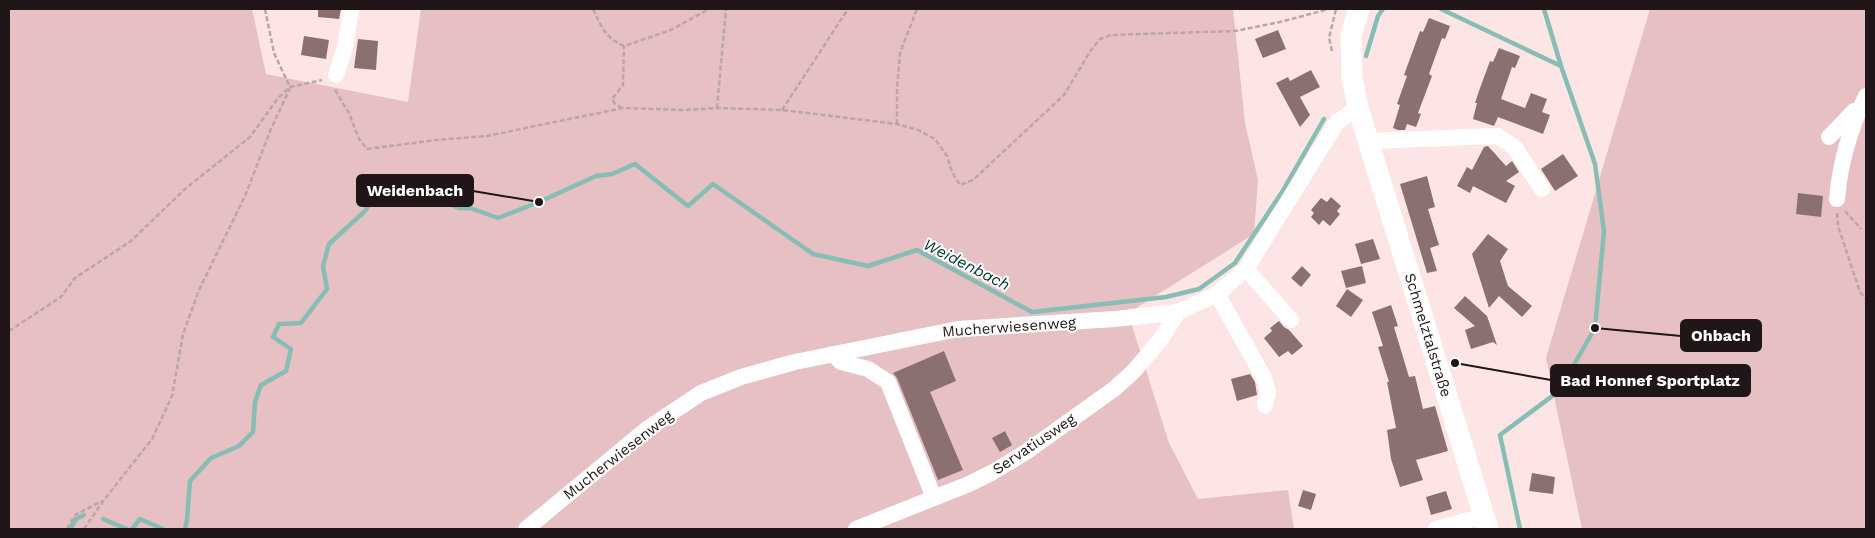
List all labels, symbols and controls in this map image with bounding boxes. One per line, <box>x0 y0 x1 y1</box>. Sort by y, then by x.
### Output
callout: Weidenbach <box>357 175 473 206</box>
text: Weidenbach <box>367 181 463 200</box>
water label: Weidenbach <box>920 235 1013 294</box>
street label: Schmelztalstraße <box>1401 271 1455 399</box>
street label: Mucherwiesenweg <box>941 313 1077 341</box>
callout: Ohbach <box>1681 320 1761 351</box>
text: Ohbach <box>1691 326 1751 345</box>
callout: Bad Honnef Sportplatz <box>1551 365 1750 396</box>
text: Bad Honnef Sportplatz <box>1560 371 1740 390</box>
street label: Mucherwiesenweg <box>560 407 676 503</box>
street label: Servatiusweg <box>989 410 1079 478</box>

